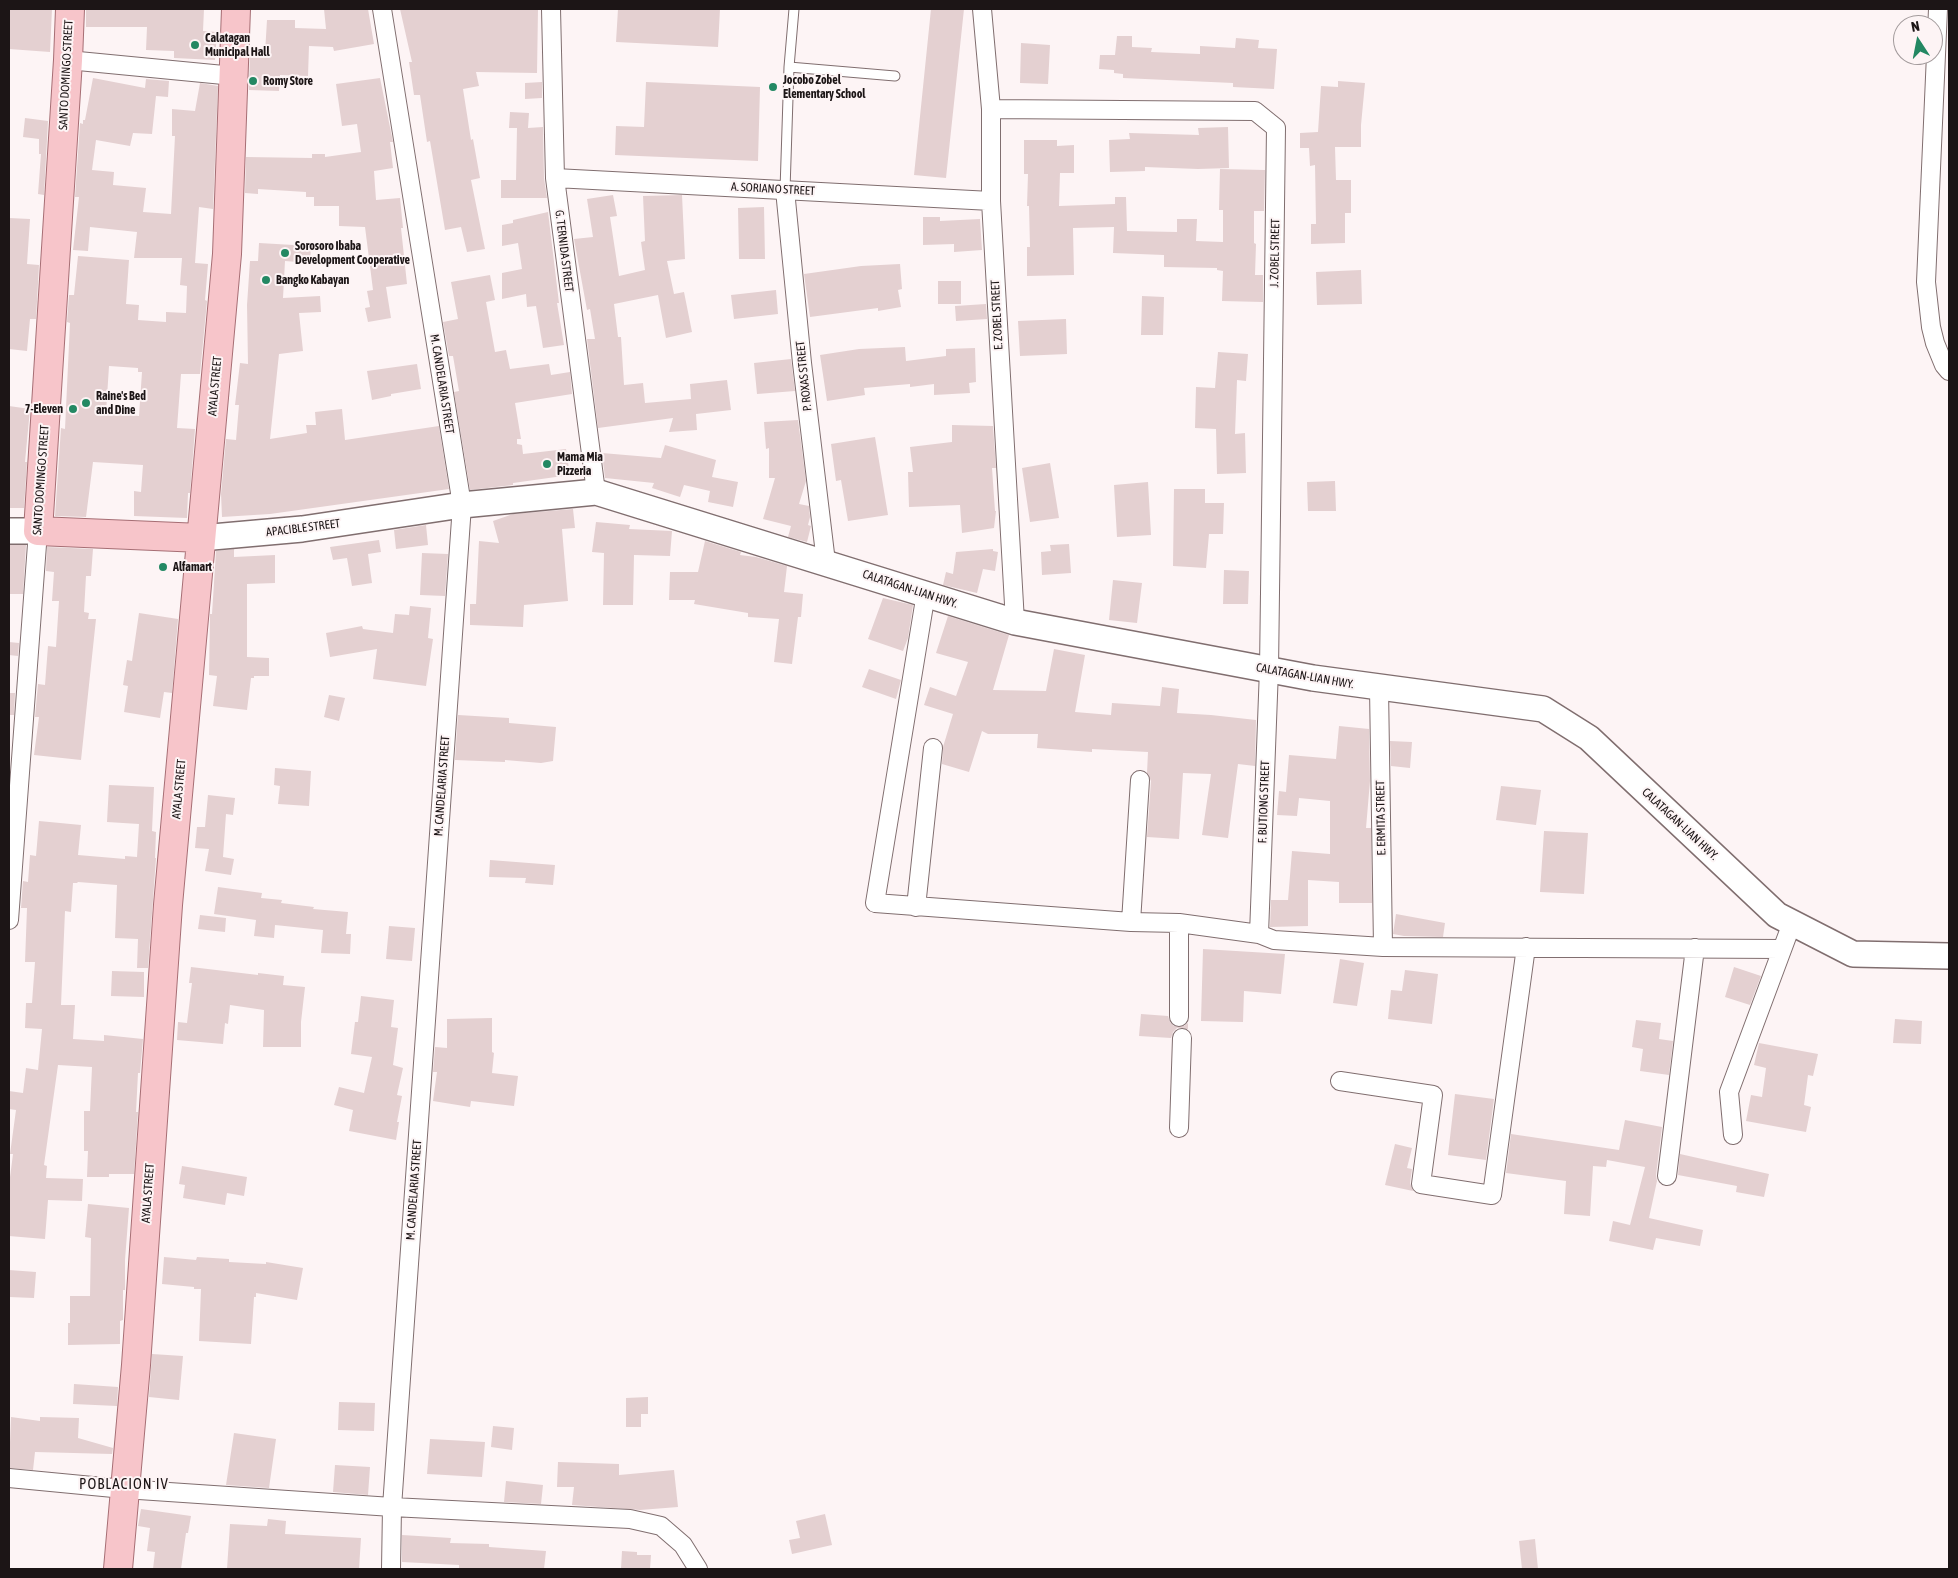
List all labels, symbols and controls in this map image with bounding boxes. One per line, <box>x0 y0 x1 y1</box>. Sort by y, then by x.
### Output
north arrow <box>1893 15 1943 65</box>
text: N <box>1910 18 1921 35</box>
street label: SANTO DOMINGO STREET <box>56 19 76 131</box>
place label: Calatagan Municipal Hall <box>205 31 270 59</box>
marker: Calatagan Municipal Hall <box>189 39 201 51</box>
place label: Jocobo Zobel Elementary School <box>783 73 865 101</box>
place label: Romy Store <box>263 74 313 88</box>
marker: Romy Store <box>247 75 259 87</box>
marker: Jocobo Zobel Elementary School <box>767 81 779 93</box>
street label: A. SORIANO STREET <box>731 180 815 198</box>
street label: G. TERNIDA STREET <box>552 209 576 293</box>
street label: J. ZOBEL STREET <box>1267 219 1283 287</box>
place label: Sorosoro Ibaba Development Cooperative <box>295 239 410 267</box>
marker: Sorosoro Ibaba Development Cooperative <box>279 247 291 259</box>
place label: Bangko Kabayan <box>276 273 349 287</box>
marker: Bangko Kabayan <box>260 274 272 286</box>
street label: E. ZOBEL STREET <box>988 280 1006 350</box>
street label: M. CANDELARIA STREET <box>427 333 457 435</box>
street label: P. ROXAS STREET <box>793 340 815 412</box>
street label: AYALA STREET <box>205 356 225 416</box>
place label: Raine's Bed and Dine <box>96 389 146 417</box>
marker: Raine's Bed and Dine <box>80 397 92 409</box>
place label: 7-Eleven <box>25 402 63 416</box>
marker: 7-Eleven <box>67 403 79 415</box>
street label: SANTO DOMINGO STREET <box>30 424 52 536</box>
place label: Mama Mia Pizzeria <box>557 450 603 478</box>
marker: Mama Mia Pizzeria <box>541 458 553 470</box>
street label: APACIBLE STREET <box>265 516 341 540</box>
place label: Alfamart <box>173 560 212 574</box>
marker: Alfamart <box>157 561 169 573</box>
street label: CALATAGAN-LIAN HWY. <box>861 567 959 611</box>
street label: CALATAGAN-LIAN HWY. <box>1255 660 1355 692</box>
street label: M. CANDELARIA STREET <box>431 735 453 837</box>
street label: AYALA STREET <box>169 759 189 819</box>
street label: F. BUTIONG STREET <box>1255 760 1273 844</box>
street label: E. ERMITA STREET <box>1373 780 1389 856</box>
street label: CALATAGAN-LIAN HWY. <box>1639 785 1721 863</box>
street label: M. CANDELARIA STREET <box>403 1139 425 1241</box>
street label: AYALA STREET <box>139 1163 157 1223</box>
district label: POBLACION IV <box>78 1475 170 1493</box>

